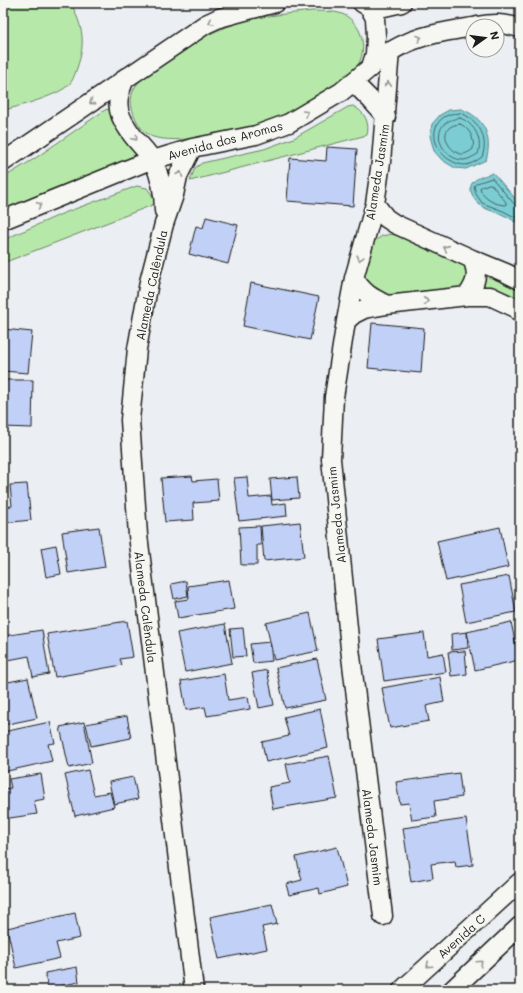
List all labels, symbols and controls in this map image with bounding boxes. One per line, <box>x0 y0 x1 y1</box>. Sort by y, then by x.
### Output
one-way arrow <box>208 17 215 25</box>
north arrow <box>465 18 505 58</box>
text: N <box>487 30 503 41</box>
one-way arrow <box>415 34 422 43</box>
one-way arrow <box>383 81 392 87</box>
one-way arrow <box>89 97 96 104</box>
one-way arrow <box>302 110 310 117</box>
street label: Avenida dos Aromas <box>166 117 285 163</box>
street label: Alameda Jasmim <box>361 123 393 221</box>
one-way arrow <box>131 133 138 141</box>
one-way arrow <box>175 171 183 178</box>
one-way arrow <box>35 202 43 210</box>
street label: Alameda Calêndula <box>131 228 171 342</box>
one-way arrow <box>443 245 450 253</box>
one-way arrow <box>356 254 365 261</box>
one-way arrow <box>423 297 429 306</box>
street label: Alameda Jasmim <box>323 466 349 564</box>
street label: Alameda Calêndula <box>131 550 161 664</box>
street label: Alameda Jasmim <box>359 788 387 886</box>
street label: Avenida C <box>434 910 488 962</box>
one-way arrow <box>475 960 483 968</box>
one-way arrow <box>426 961 434 968</box>

